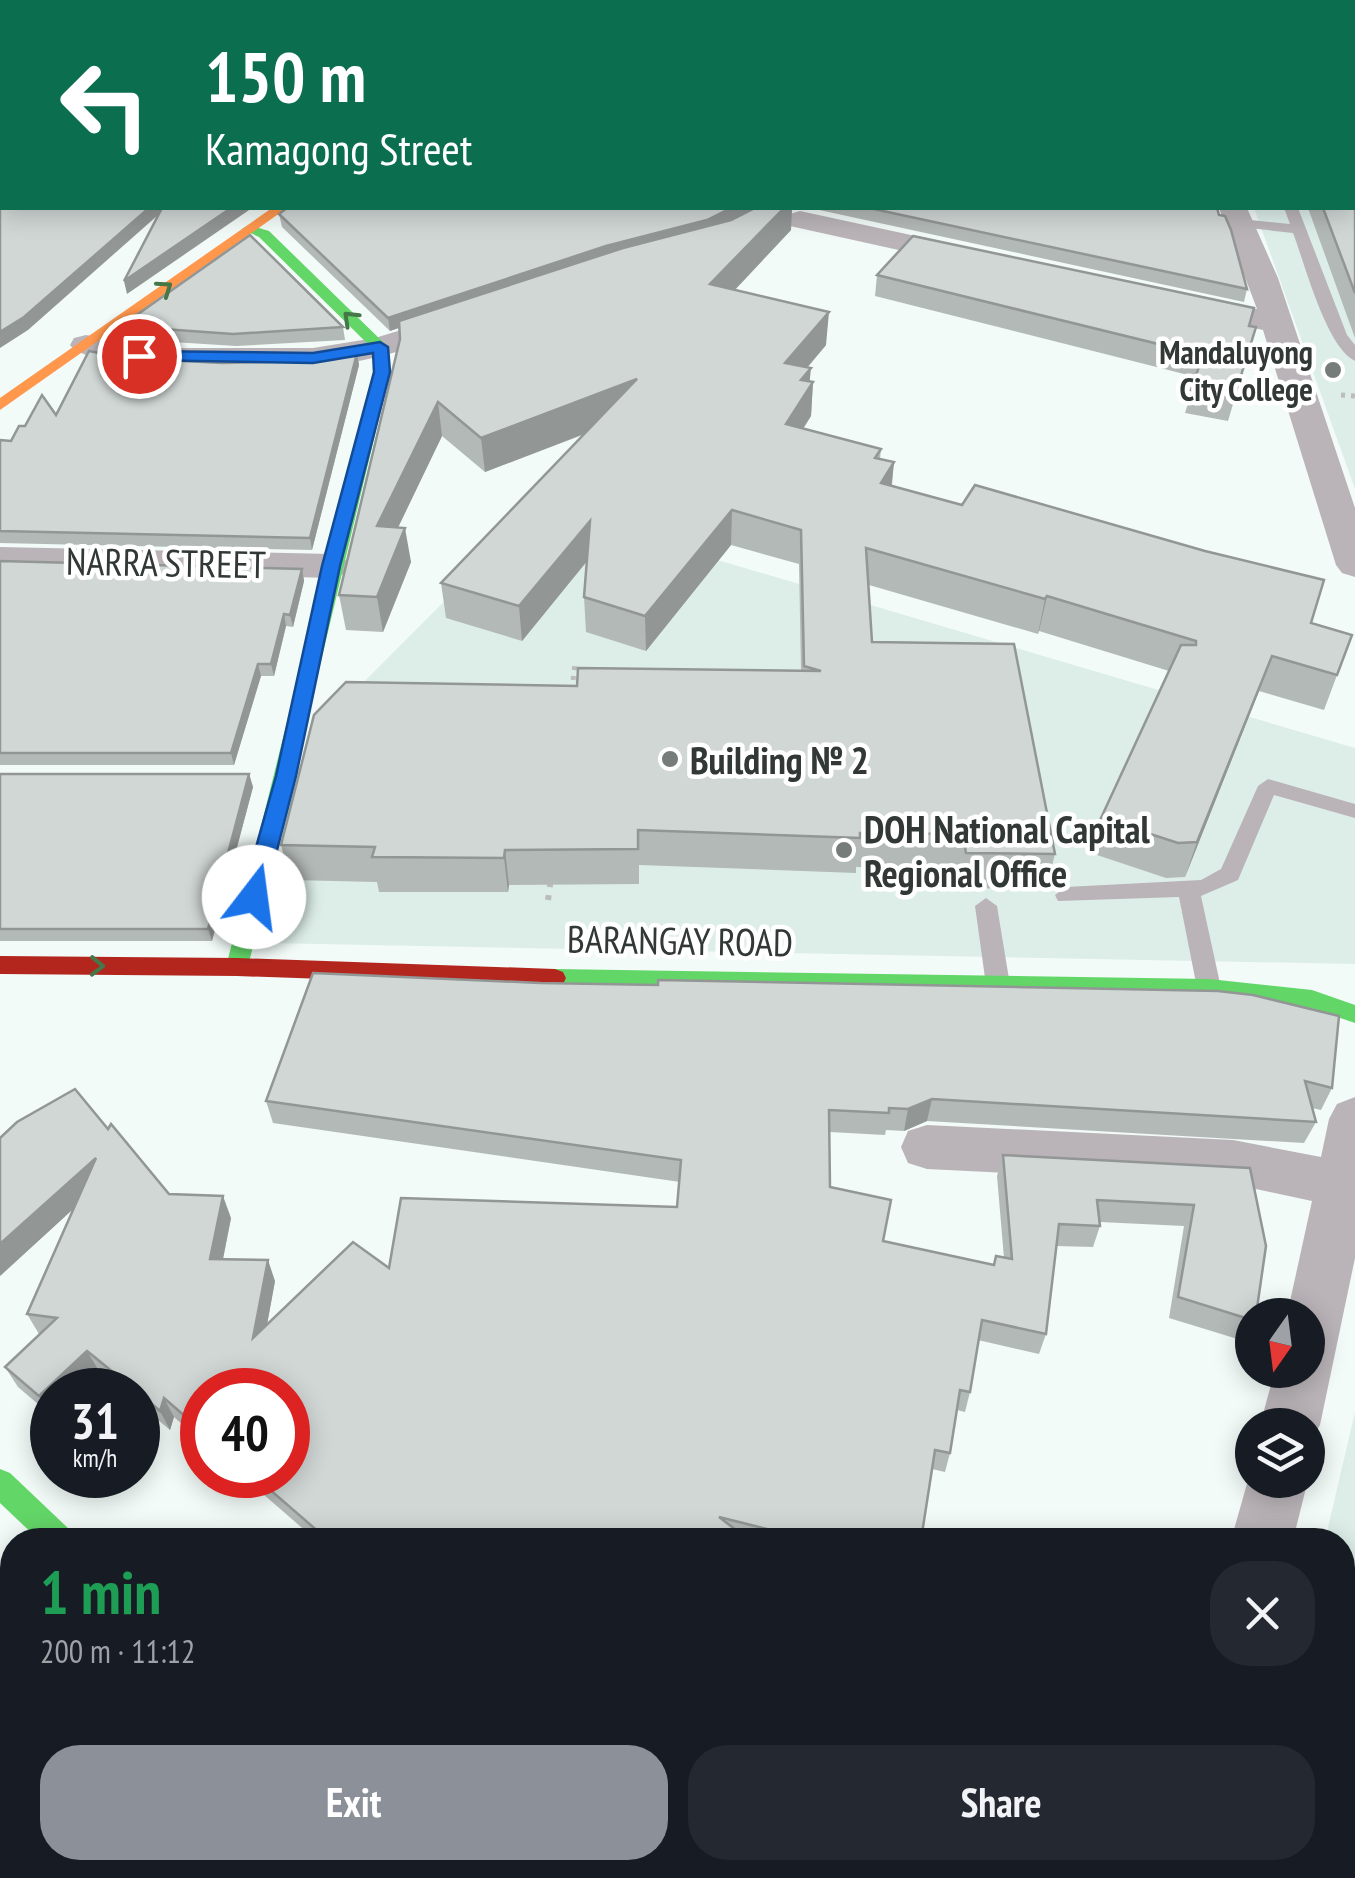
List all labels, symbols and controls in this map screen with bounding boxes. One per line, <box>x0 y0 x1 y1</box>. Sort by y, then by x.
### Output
text: 150 m <box>205 31 366 121</box>
icon: left <box>40 40 170 170</box>
text: Kamagong Street <box>205 119 472 177</box>
one-way arrow <box>154 282 173 301</box>
one-way arrow <box>344 312 362 330</box>
pin <box>97 314 182 399</box>
icon: arrive <box>112 329 167 384</box>
place label: Mandaluyong City College <box>1159 331 1313 410</box>
marker: Mandaluyong City College <box>1322 359 1344 381</box>
street label: NARRA STREET <box>66 536 266 588</box>
place label: Building № 2 <box>690 735 869 784</box>
marker: Building № 2 <box>659 748 681 770</box>
place label: DOH National Capital Regional Office <box>864 804 1150 897</box>
marker: DOH National Capital Regional Office <box>833 839 855 861</box>
position arrow <box>202 845 306 949</box>
street label: BARANGAY ROAD <box>567 914 793 966</box>
one-way arrow <box>90 955 106 977</box>
north arrow <box>1235 1298 1325 1388</box>
map controls <box>1235 1298 1325 1498</box>
speed limit sign: 40 <box>180 1368 310 1498</box>
text: 31 <box>71 1388 119 1453</box>
button: layers <box>1235 1408 1325 1498</box>
text: km/h <box>73 1442 117 1474</box>
text: 1 min <box>40 1553 161 1631</box>
button: close <box>1210 1561 1315 1666</box>
text: 200 m · 11:12 <box>40 1630 195 1672</box>
button: Exit <box>40 1745 668 1860</box>
button: Share <box>688 1745 1315 1860</box>

